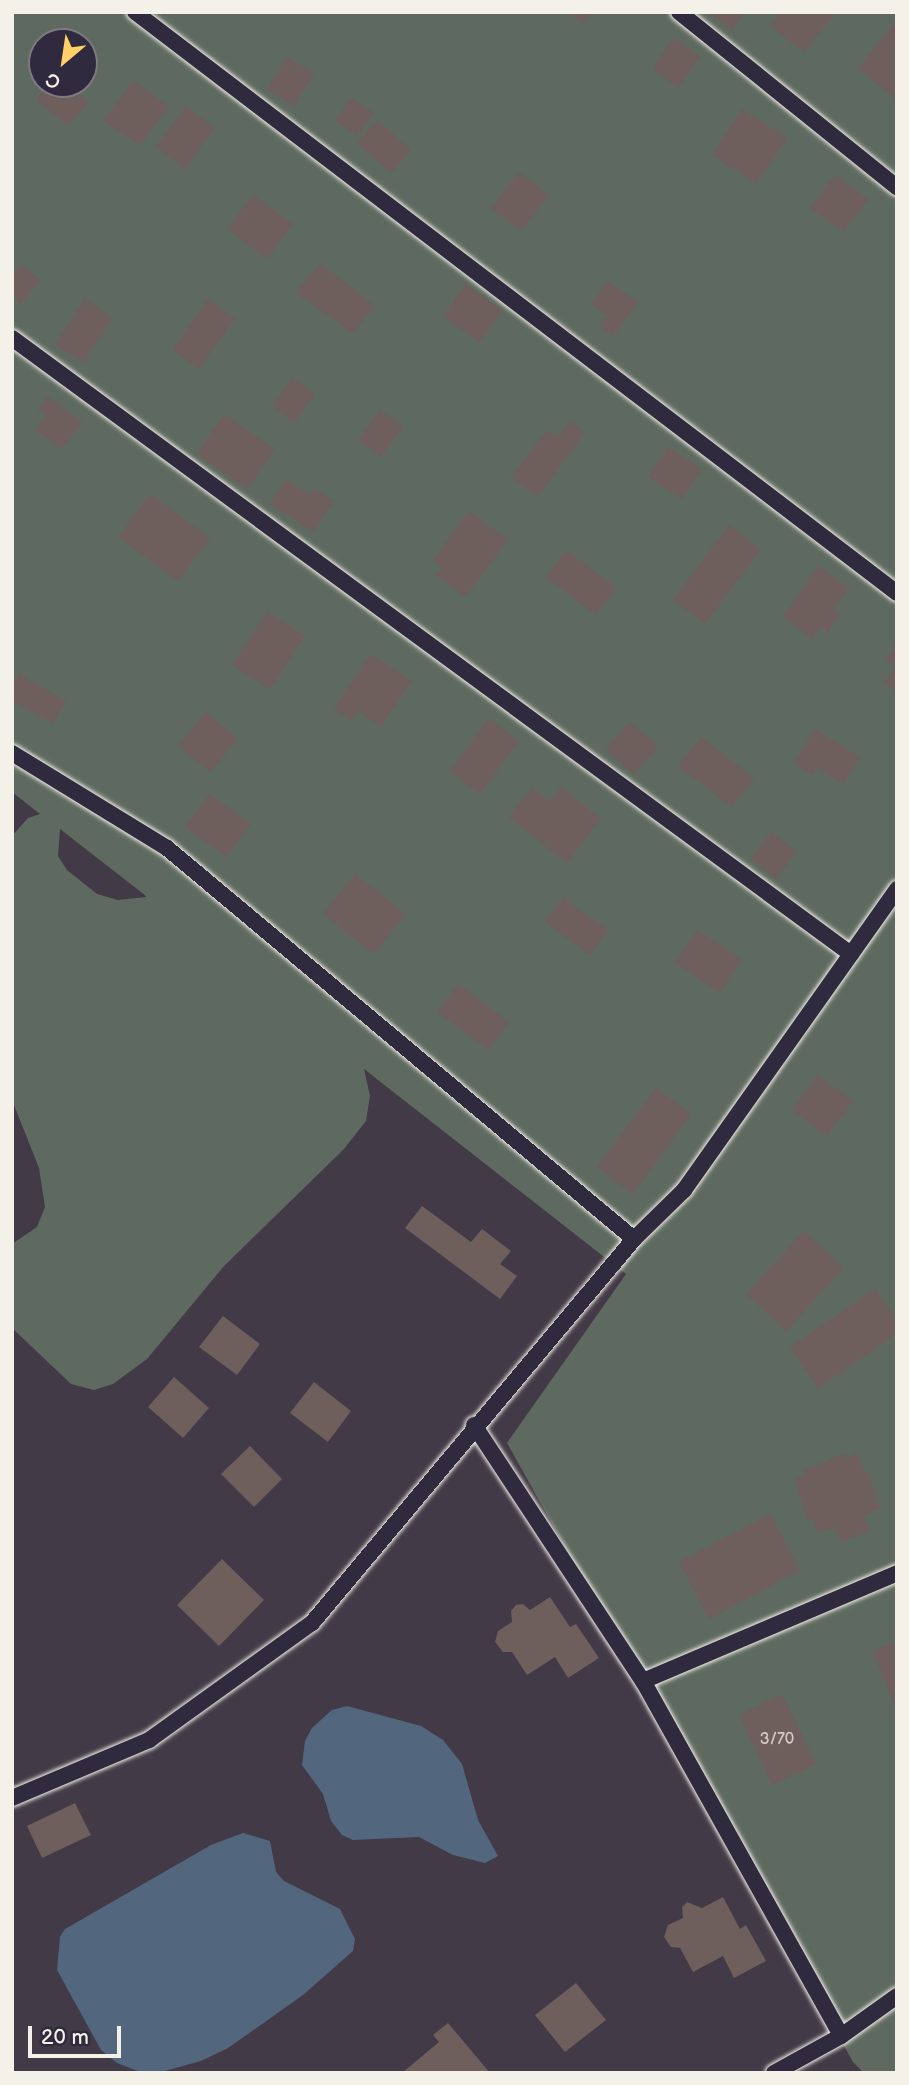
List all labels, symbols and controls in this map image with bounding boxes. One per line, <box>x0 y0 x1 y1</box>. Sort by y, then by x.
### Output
north arrow <box>28 28 98 98</box>
text: С <box>42 67 65 93</box>
house number: 3/70 <box>760 1730 794 1750</box>
scale bar <box>32 2011 124 2056</box>
text: 20 m <box>41 2025 89 2050</box>

